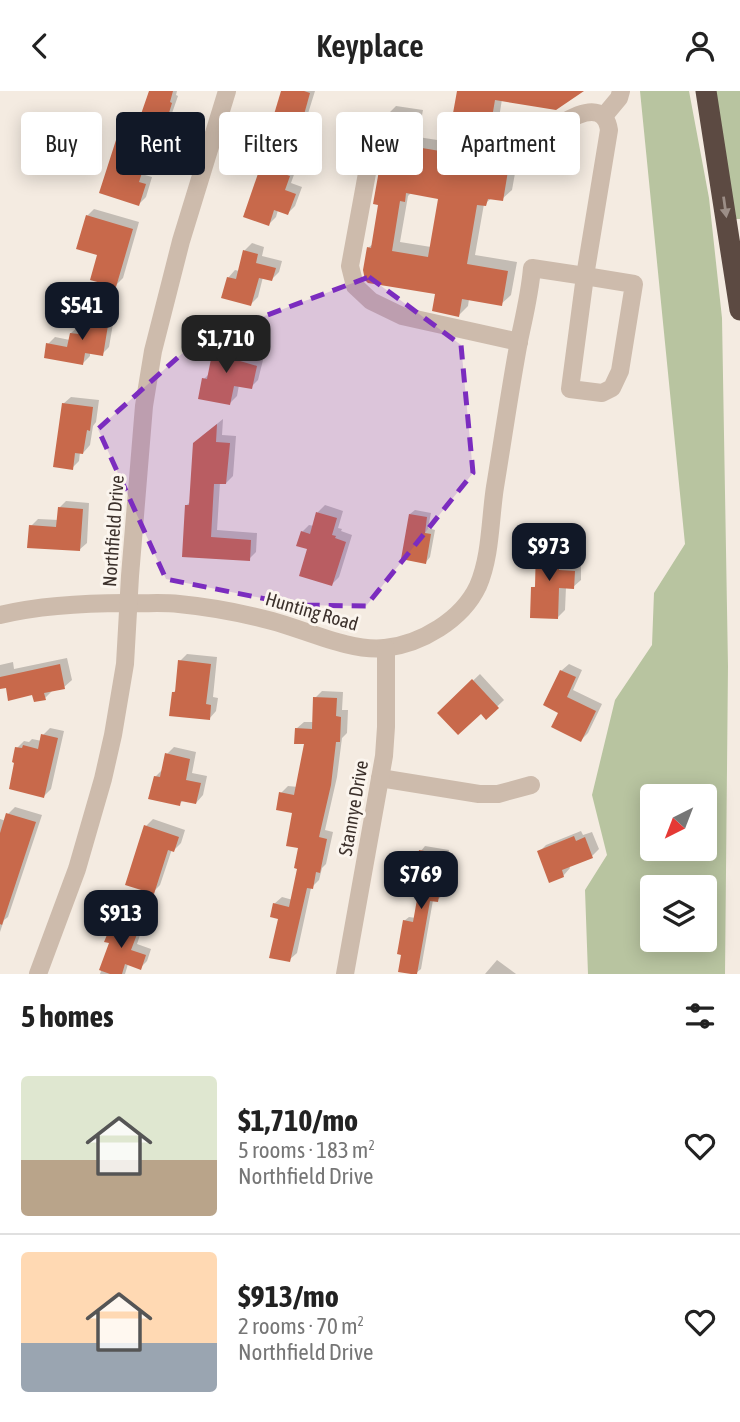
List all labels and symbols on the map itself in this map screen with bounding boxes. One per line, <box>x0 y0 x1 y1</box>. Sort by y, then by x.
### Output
one-way arrow <box>720 196 731 218</box>
pin: $541 <box>41 282 123 342</box>
pin: $1,710 <box>169 315 283 375</box>
street label: Northfield Drive <box>98 474 128 588</box>
pin: $973 <box>508 524 590 583</box>
street label: Hunting Road <box>263 587 361 635</box>
street label: Stannye Drive <box>334 759 372 857</box>
north arrow <box>640 784 718 861</box>
pin: $769 <box>380 851 462 911</box>
pin: $913 <box>80 891 162 950</box>

